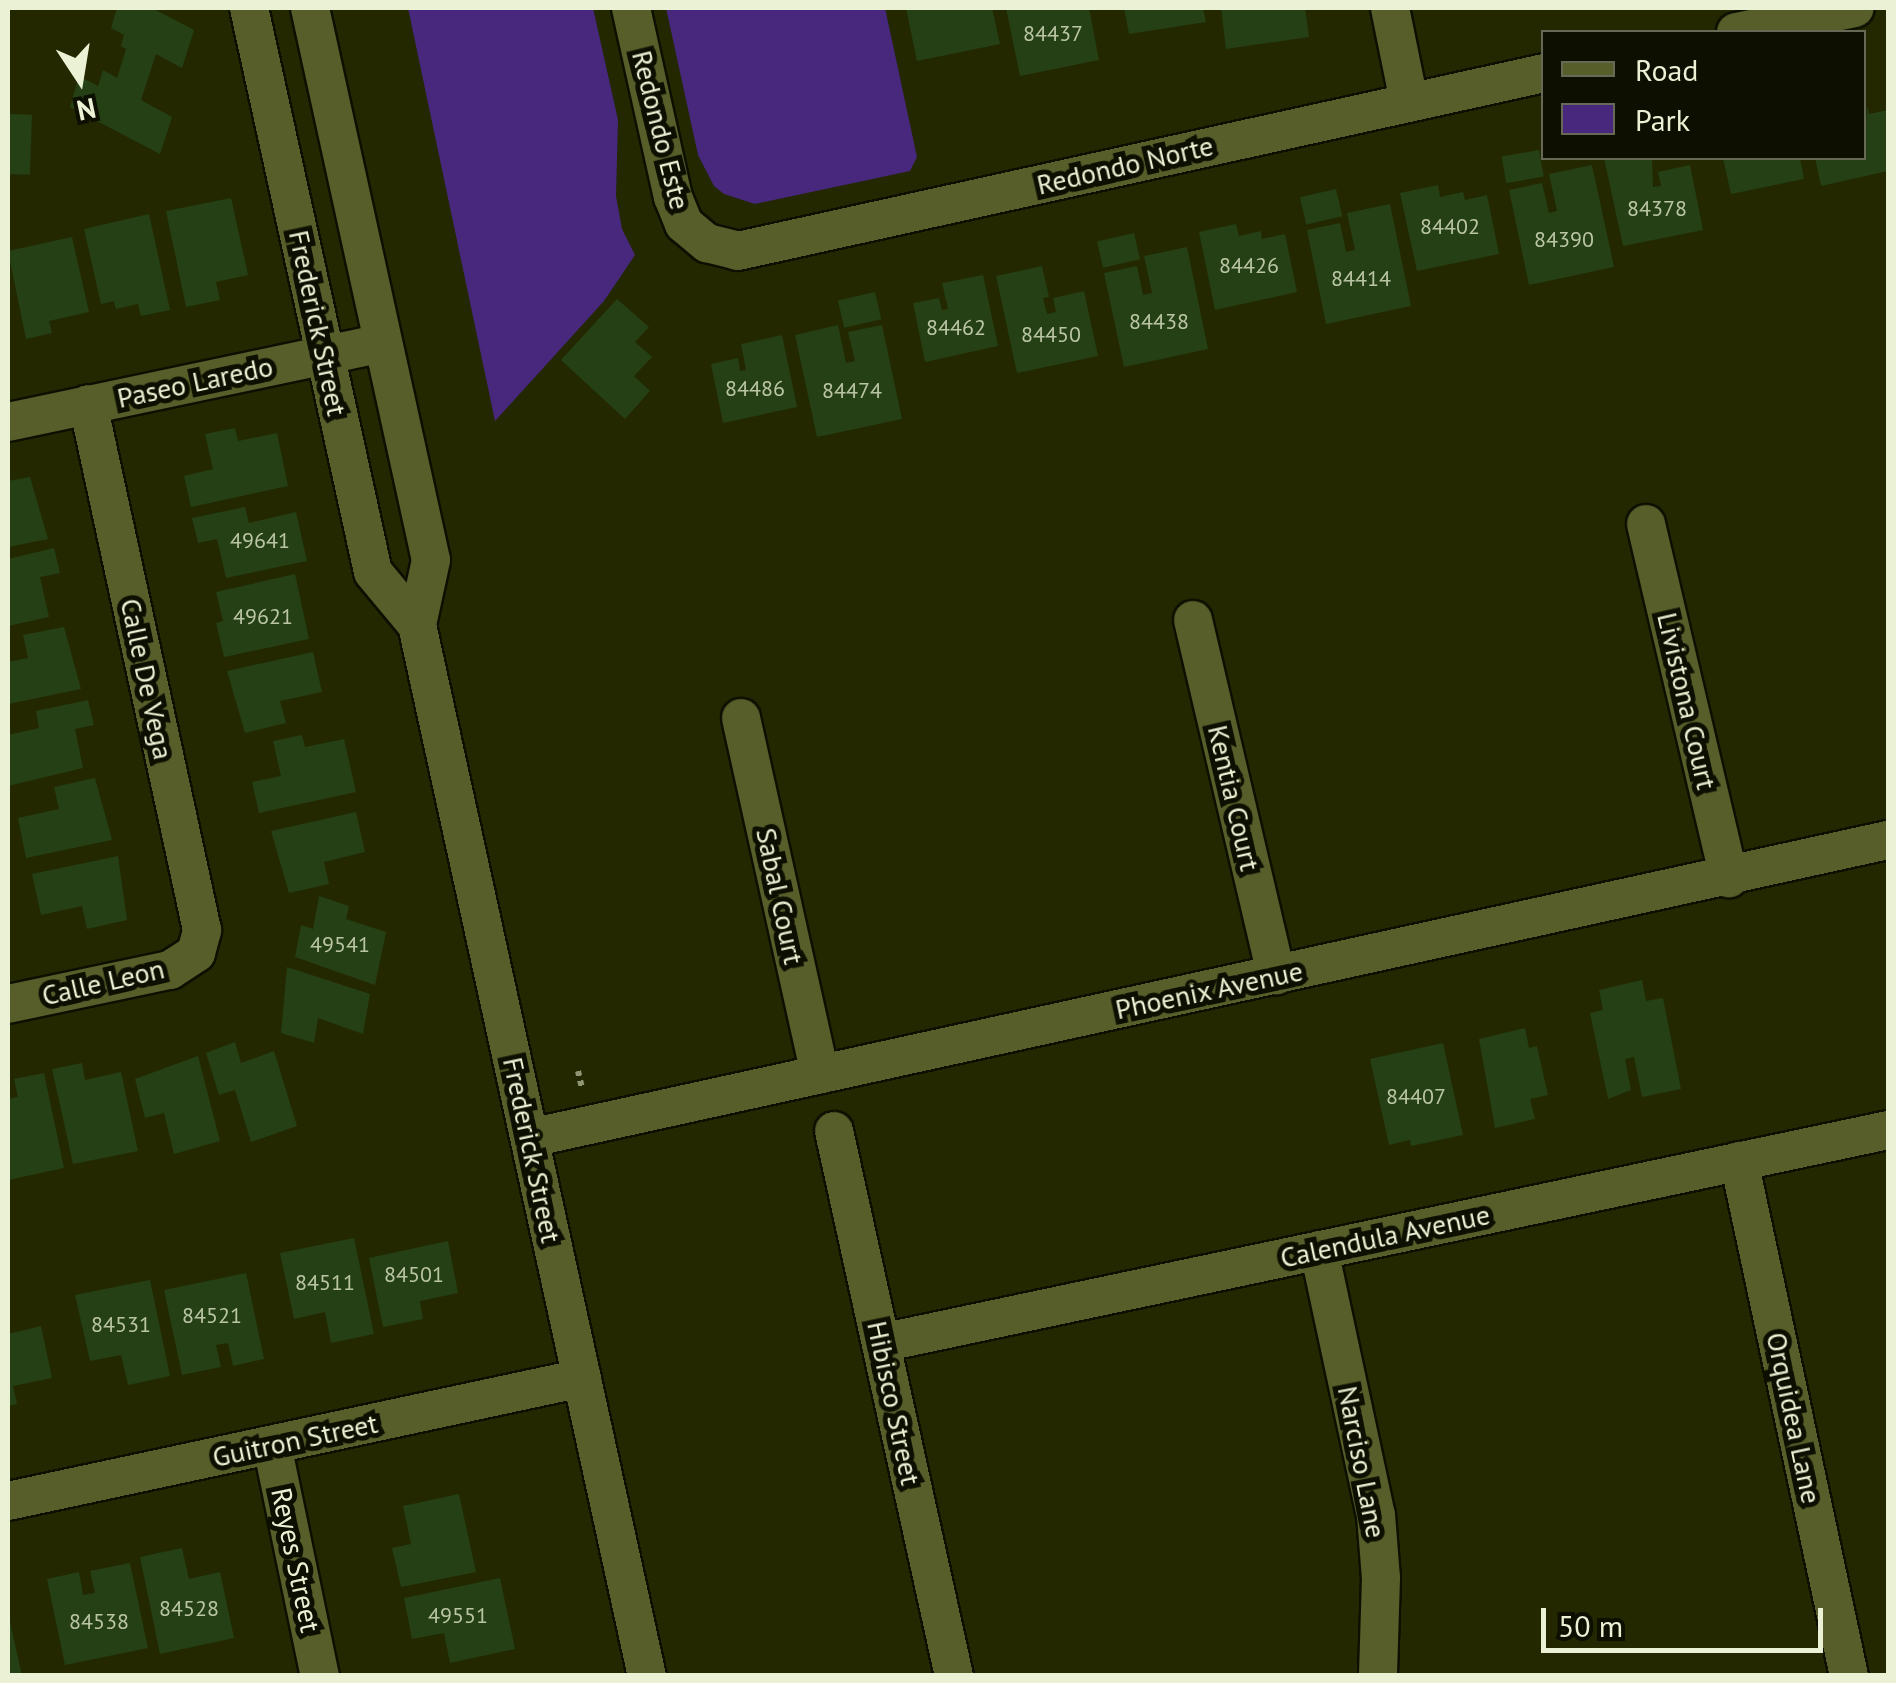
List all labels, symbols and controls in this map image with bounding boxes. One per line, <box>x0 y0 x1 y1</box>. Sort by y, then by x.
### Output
house number: 84437 <box>1023 21 1083 47</box>
north arrow <box>30 30 130 130</box>
legend <box>1541 30 1866 160</box>
street label: Redondo Este <box>625 47 697 213</box>
text: Road <box>1635 50 1699 89</box>
text: N <box>73 90 99 130</box>
text: Park <box>1635 100 1690 139</box>
street label: Redondo Norte <box>1033 128 1217 202</box>
house number: 84378 <box>1627 196 1687 222</box>
house number: 84402 <box>1420 214 1480 240</box>
street label: Frederick Street <box>282 227 354 419</box>
house number: 84390 <box>1534 227 1594 253</box>
house number: 84426 <box>1219 253 1279 279</box>
house number: 84414 <box>1331 266 1391 292</box>
house number: 84438 <box>1129 309 1189 335</box>
house number: 84462 <box>926 315 986 341</box>
house number: 84450 <box>1021 322 1081 348</box>
street label: Paseo Laredo <box>114 349 276 415</box>
house number: 84486 <box>725 376 785 402</box>
house number: 84474 <box>822 378 882 404</box>
house number: 49641 <box>230 528 290 554</box>
street label: Calle De Vega <box>113 595 181 763</box>
house number: 49621 <box>233 604 293 630</box>
street label: Livistona Court <box>1650 609 1724 793</box>
street label: Kentia Court <box>1201 722 1267 874</box>
street label: Sabal Court <box>749 825 811 967</box>
house number: 49541 <box>310 932 370 958</box>
street label: Calle Leon <box>39 952 167 1012</box>
street label: Phoenix Avenue <box>1111 954 1307 1026</box>
street label: Frederick Street <box>496 1054 568 1246</box>
house number: 84407 <box>1386 1084 1446 1110</box>
street label: Calendula Avenue <box>1277 1197 1493 1275</box>
house number: 84501 <box>384 1262 444 1288</box>
house number: 84511 <box>295 1270 355 1296</box>
house number: 84521 <box>182 1303 242 1329</box>
house number: 84531 <box>91 1312 151 1338</box>
street label: Hibisco Street <box>860 1318 928 1488</box>
street label: Orquidea Lane <box>1759 1329 1829 1507</box>
street label: Narciso Lane <box>1331 1383 1393 1541</box>
street label: Guitron Street <box>209 1406 381 1474</box>
street label: Reyes Street <box>264 1485 328 1635</box>
scale bar <box>1546 1588 1828 1650</box>
house number: 84528 <box>159 1596 219 1622</box>
house number: 49551 <box>428 1603 488 1629</box>
text: 50 m <box>1558 1606 1623 1645</box>
house number: 84538 <box>69 1609 129 1635</box>

